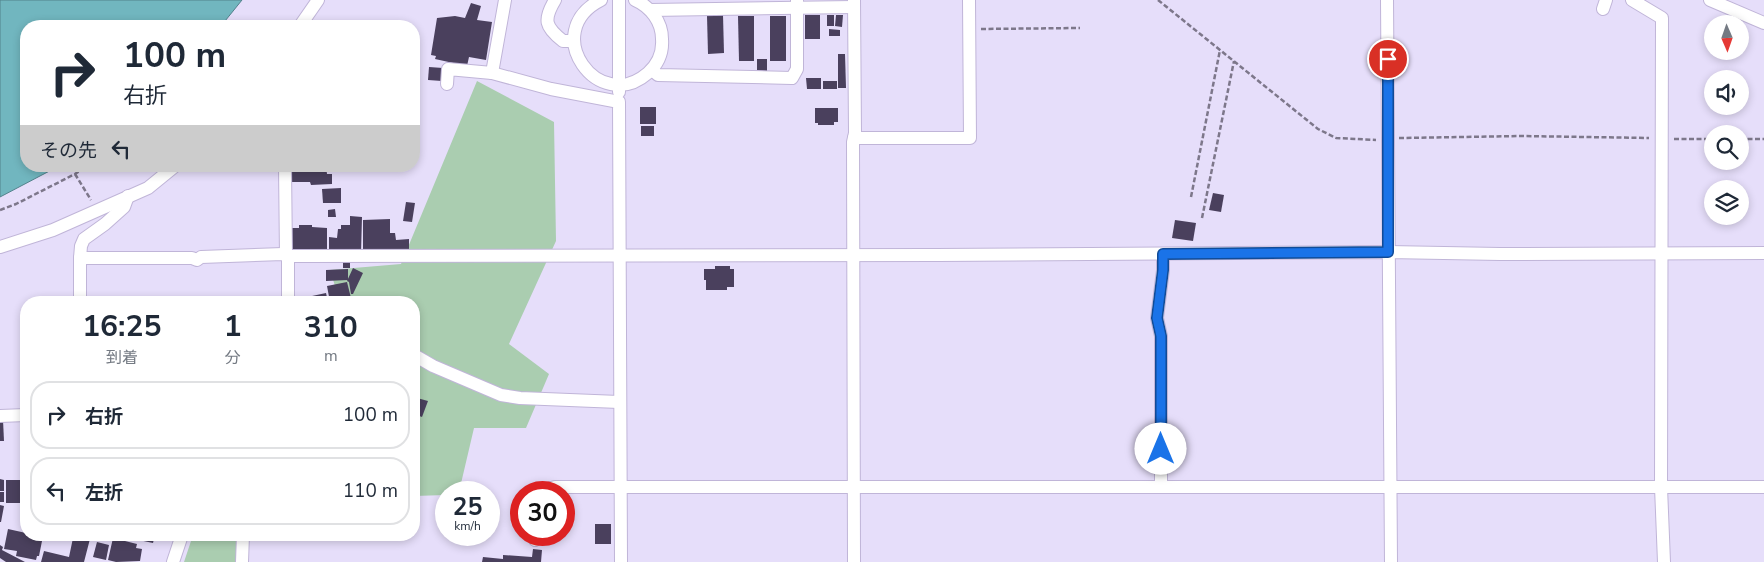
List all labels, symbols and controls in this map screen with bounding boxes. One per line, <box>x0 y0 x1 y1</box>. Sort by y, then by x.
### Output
north arrow <box>1704 15 1749 60</box>
map controls <box>1704 15 1749 225</box>
text: 100 m <box>123 32 226 79</box>
pin <box>1367 38 1409 80</box>
icon: right <box>40 40 105 105</box>
icon: arrive <box>1374 45 1402 73</box>
button: sound <box>1704 70 1749 115</box>
text: 右折 <box>123 81 167 111</box>
button: search <box>1704 125 1749 170</box>
icon: left <box>107 135 135 163</box>
text: その先 <box>40 138 97 164</box>
button: layers <box>1704 180 1749 225</box>
text: 16:25 <box>82 306 162 347</box>
text: 1 <box>224 306 242 347</box>
text: 310 <box>304 307 358 348</box>
text: m <box>324 345 338 367</box>
text: 到着 <box>106 347 138 369</box>
text: 分 <box>225 347 241 369</box>
icon: right <box>42 401 70 429</box>
text: 100 m <box>343 402 398 428</box>
text: 右折 <box>85 404 123 430</box>
position arrow <box>1134 422 1186 474</box>
icon: left <box>42 477 70 505</box>
text: 110 m <box>343 478 398 504</box>
text: 左折 <box>85 480 123 506</box>
speed limit sign: 30 <box>510 481 575 546</box>
text: 25 <box>452 490 483 524</box>
text: km/h <box>454 518 481 534</box>

